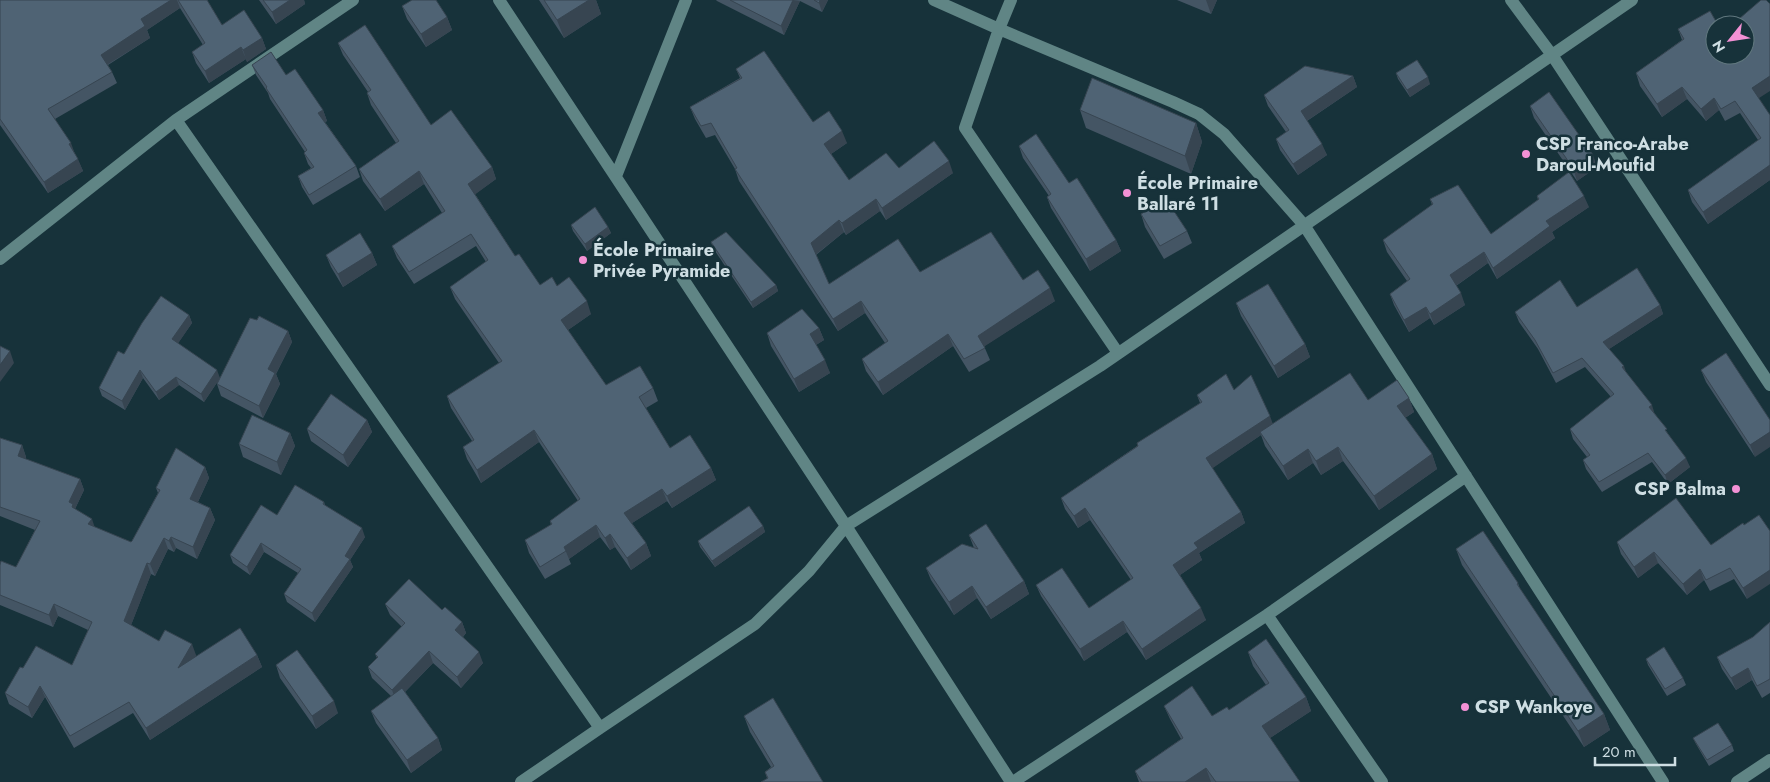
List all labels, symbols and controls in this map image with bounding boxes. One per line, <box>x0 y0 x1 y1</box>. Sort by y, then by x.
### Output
north arrow <box>1705 15 1755 65</box>
text: N <box>1707 37 1730 56</box>
place label: CSP Franco-Arabe Daroul-Moufid <box>1536 131 1689 178</box>
marker: CSP Franco-Arabe Daroul-Moufid <box>1520 148 1532 160</box>
place label: École Primaire Ballaré 11 <box>1137 170 1258 217</box>
marker: École Primaire Ballaré 11 <box>1121 187 1133 199</box>
place label: École Primaire Privée Pyramide <box>593 237 730 284</box>
marker: École Primaire Privée Pyramide <box>577 254 589 266</box>
place label: CSP Balma <box>1635 476 1726 502</box>
marker: CSP Balma <box>1730 483 1742 495</box>
place label: CSP Wankoye <box>1475 694 1593 720</box>
marker: CSP Wankoye <box>1459 701 1471 713</box>
scale bar <box>1595 734 1675 766</box>
text: 20 m <box>1602 741 1636 763</box>

